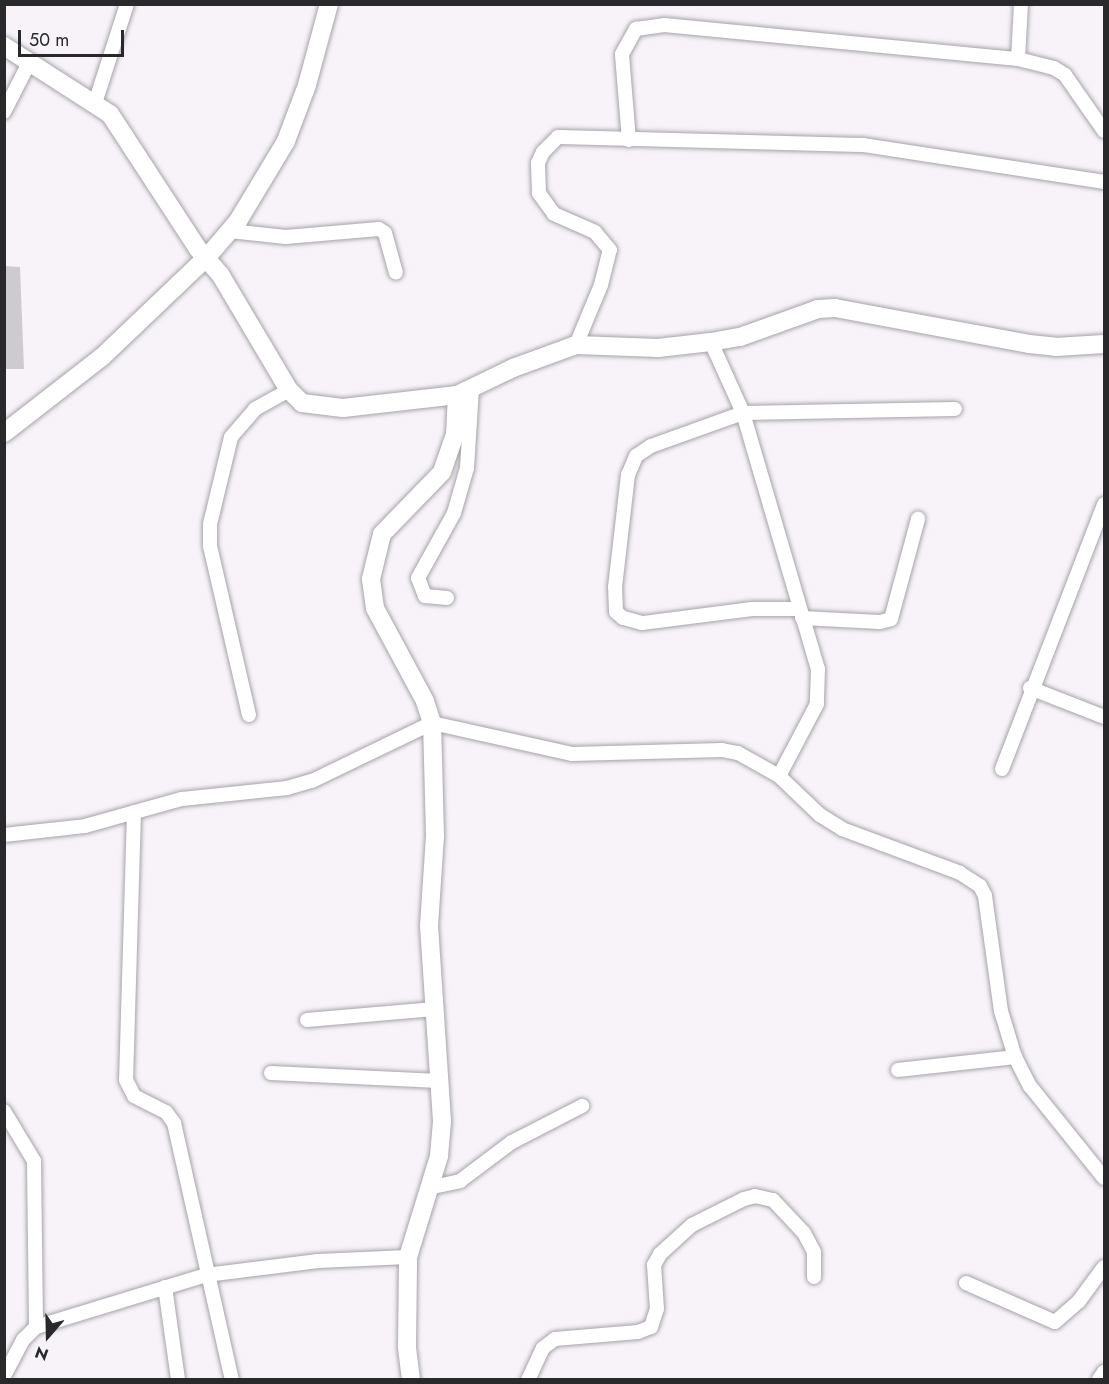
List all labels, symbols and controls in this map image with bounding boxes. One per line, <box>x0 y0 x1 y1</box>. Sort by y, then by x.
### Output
scale bar <box>21 18 128 56</box>
text: 50 m <box>29 27 69 53</box>
north arrow <box>18 1306 78 1366</box>
text: N <box>32 1340 52 1366</box>

